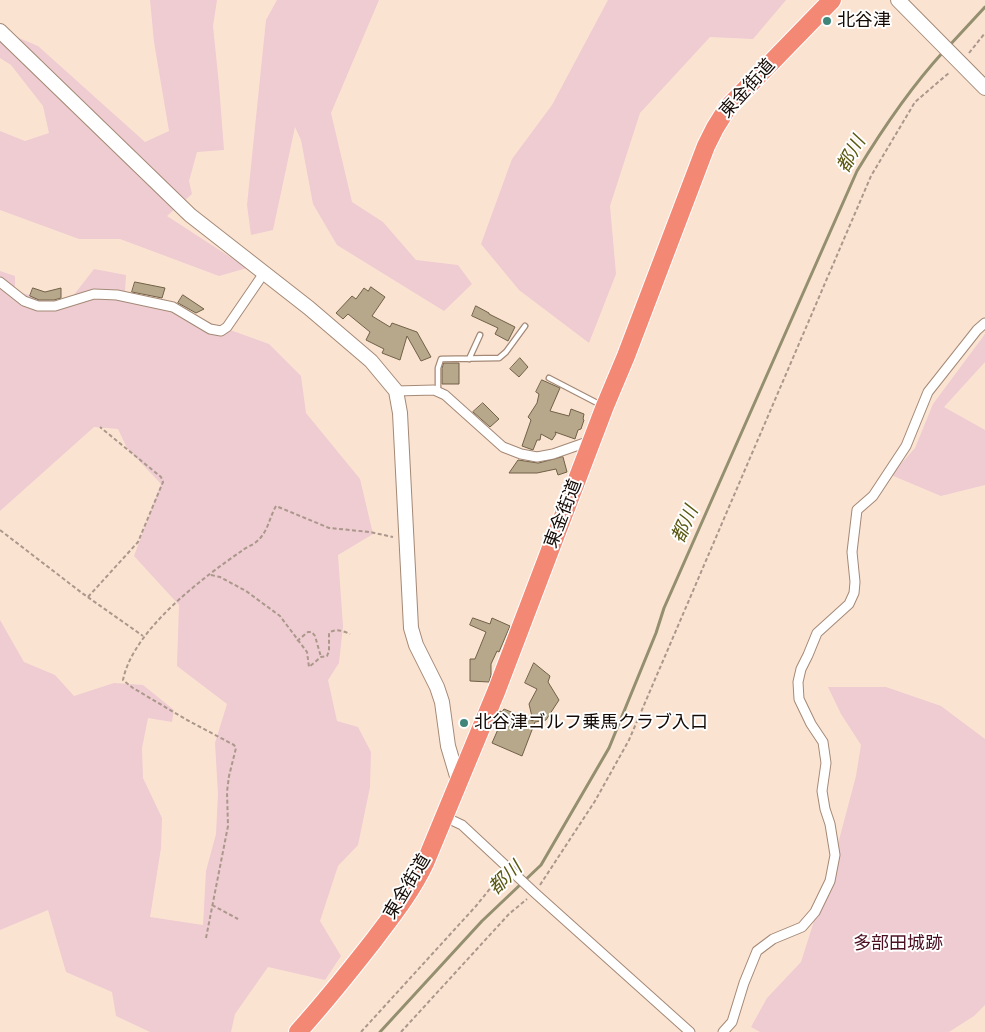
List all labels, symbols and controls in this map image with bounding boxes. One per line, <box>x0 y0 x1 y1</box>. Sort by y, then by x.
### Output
place label: 北谷津 <box>837 10 891 32</box>
marker: 北谷津 <box>821 15 833 27</box>
street label: 東金街道 <box>716 55 780 123</box>
water label: 都川 <box>833 133 871 177</box>
street label: 東金街道 <box>541 477 587 551</box>
water label: 都川 <box>668 503 704 547</box>
place label: 北谷津ゴルフ乗馬クラブ入口 <box>474 712 708 734</box>
marker: 北谷津ゴルフ乗馬クラブ入口 <box>458 717 470 729</box>
street label: 東金街道 <box>380 851 436 923</box>
water label: 都川 <box>484 858 528 900</box>
park label: 多部田城跡 <box>853 933 943 955</box>

